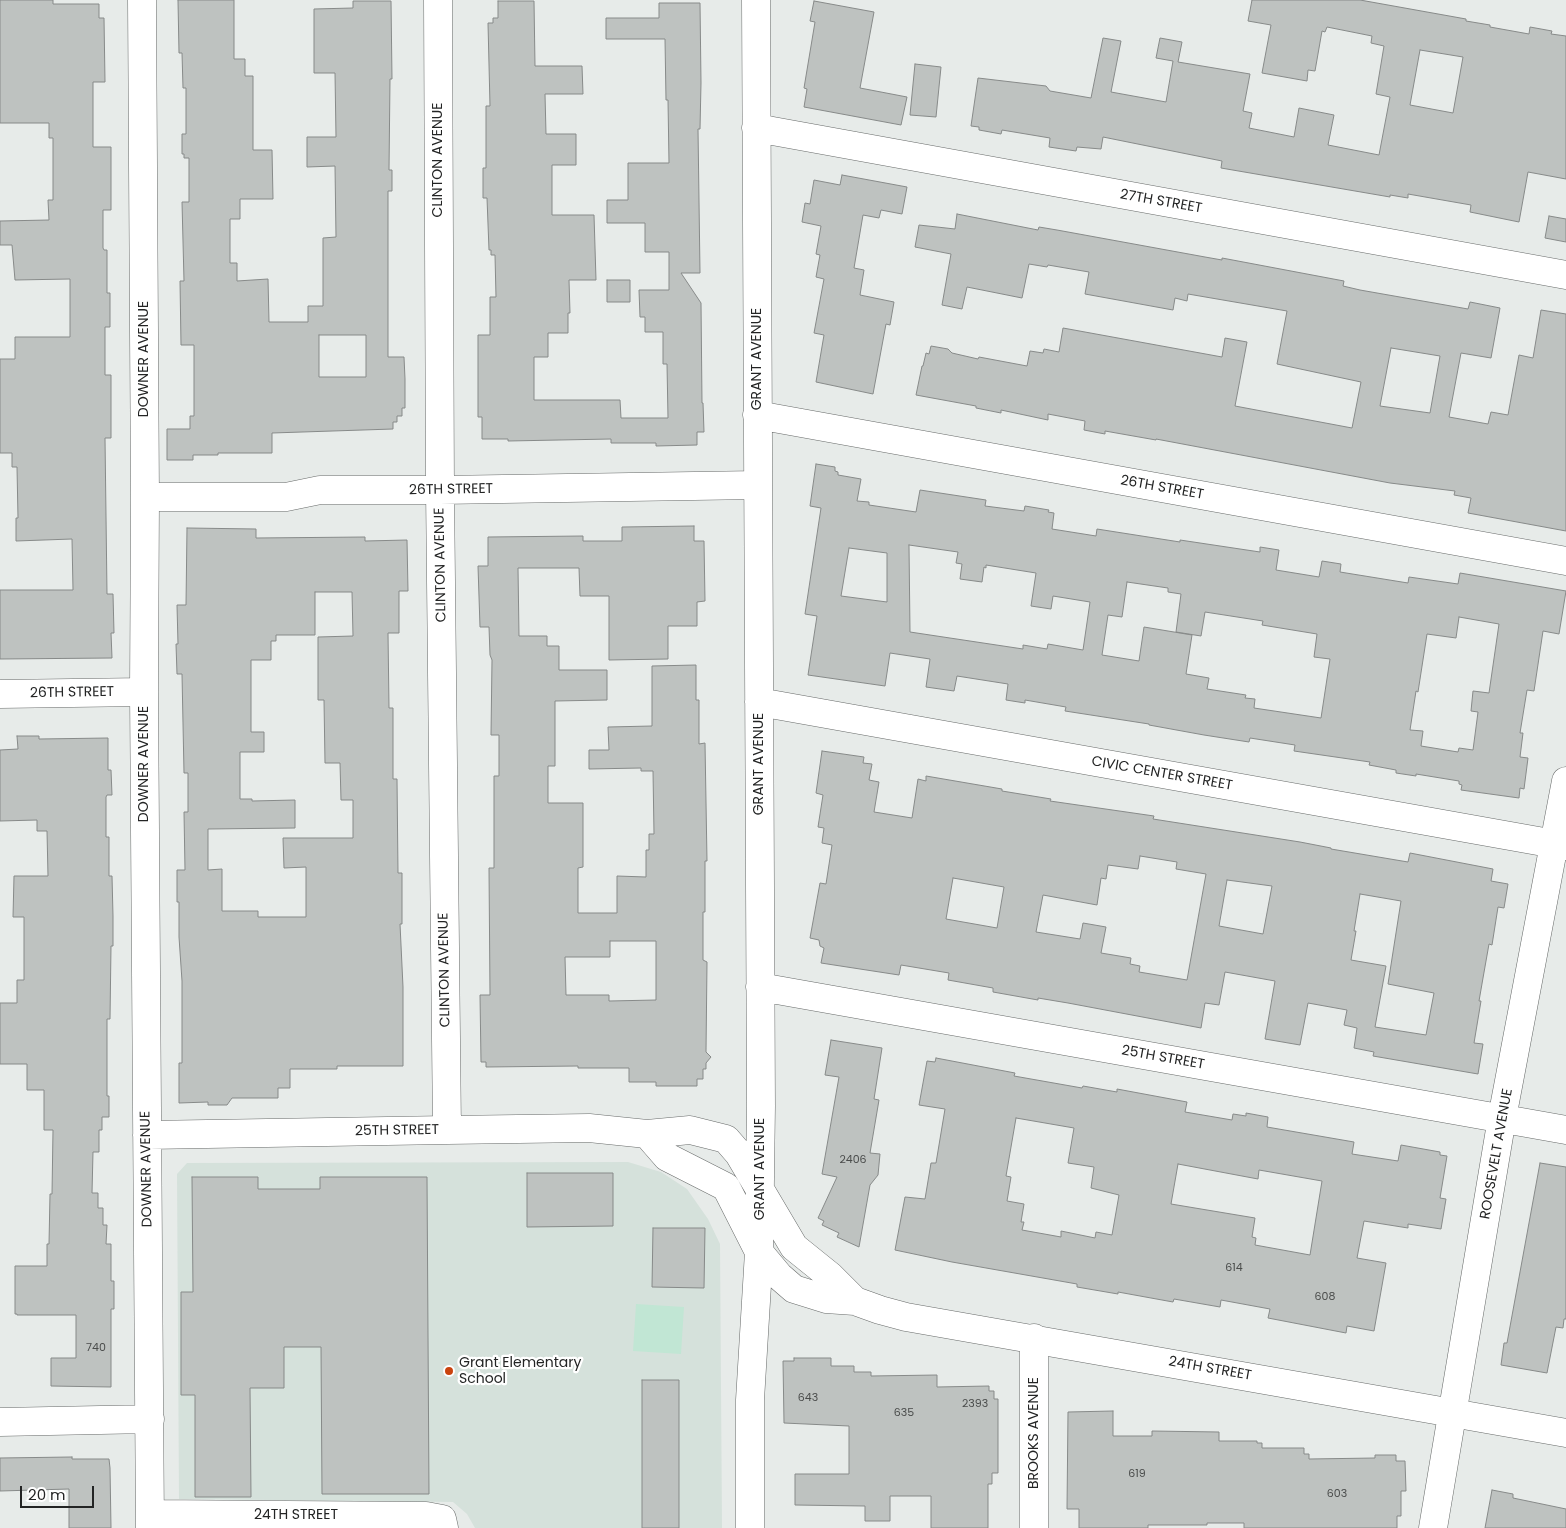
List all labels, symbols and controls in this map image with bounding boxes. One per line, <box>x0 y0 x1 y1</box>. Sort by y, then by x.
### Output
street label: CLINTON AVENUE <box>430 103 446 217</box>
street label: 27TH STREET <box>1119 187 1203 217</box>
street label: DOWNER AVENUE <box>136 301 152 417</box>
street label: GRANT AVENUE <box>749 308 765 410</box>
street label: 26TH STREET <box>1119 472 1205 504</box>
street label: 26TH STREET <box>409 481 493 499</box>
street label: CLINTON AVENUE <box>432 507 450 623</box>
street label: 26TH STREET <box>30 684 114 702</box>
street label: DOWNER AVENUE <box>136 706 152 822</box>
street label: GRANT AVENUE <box>751 713 767 815</box>
street label: CIVIC CENTER STREET <box>1090 753 1234 795</box>
street label: CLINTON AVENUE <box>436 912 454 1028</box>
street label: 25TH STREET <box>1120 1042 1206 1074</box>
street label: ROOSEVELT AVENUE <box>1477 1087 1517 1221</box>
street label: DOWNER AVENUE <box>138 1111 156 1227</box>
street label: GRANT AVENUE <box>752 1118 768 1220</box>
street label: 25TH STREET <box>355 1122 439 1140</box>
house number: 2406 <box>839 1153 867 1167</box>
house number: 614 <box>1225 1261 1243 1275</box>
house number: 608 <box>1315 1290 1335 1304</box>
house number: 740 <box>86 1341 106 1355</box>
street label: 24TH STREET <box>1167 1353 1253 1385</box>
place label: Grant Elementary School <box>459 1355 581 1388</box>
marker: Grant Elementary School <box>443 1365 455 1377</box>
street label: BROOKS AVENUE <box>1026 1377 1042 1489</box>
house number: 643 <box>798 1391 818 1405</box>
house number: 2393 <box>962 1397 988 1411</box>
house number: 635 <box>894 1406 914 1420</box>
house number: 619 <box>1128 1467 1146 1481</box>
scale bar <box>22 1476 96 1508</box>
text: 20 m <box>28 1484 66 1505</box>
house number: 603 <box>1327 1487 1347 1501</box>
street label: 24TH STREET <box>254 1507 338 1523</box>

